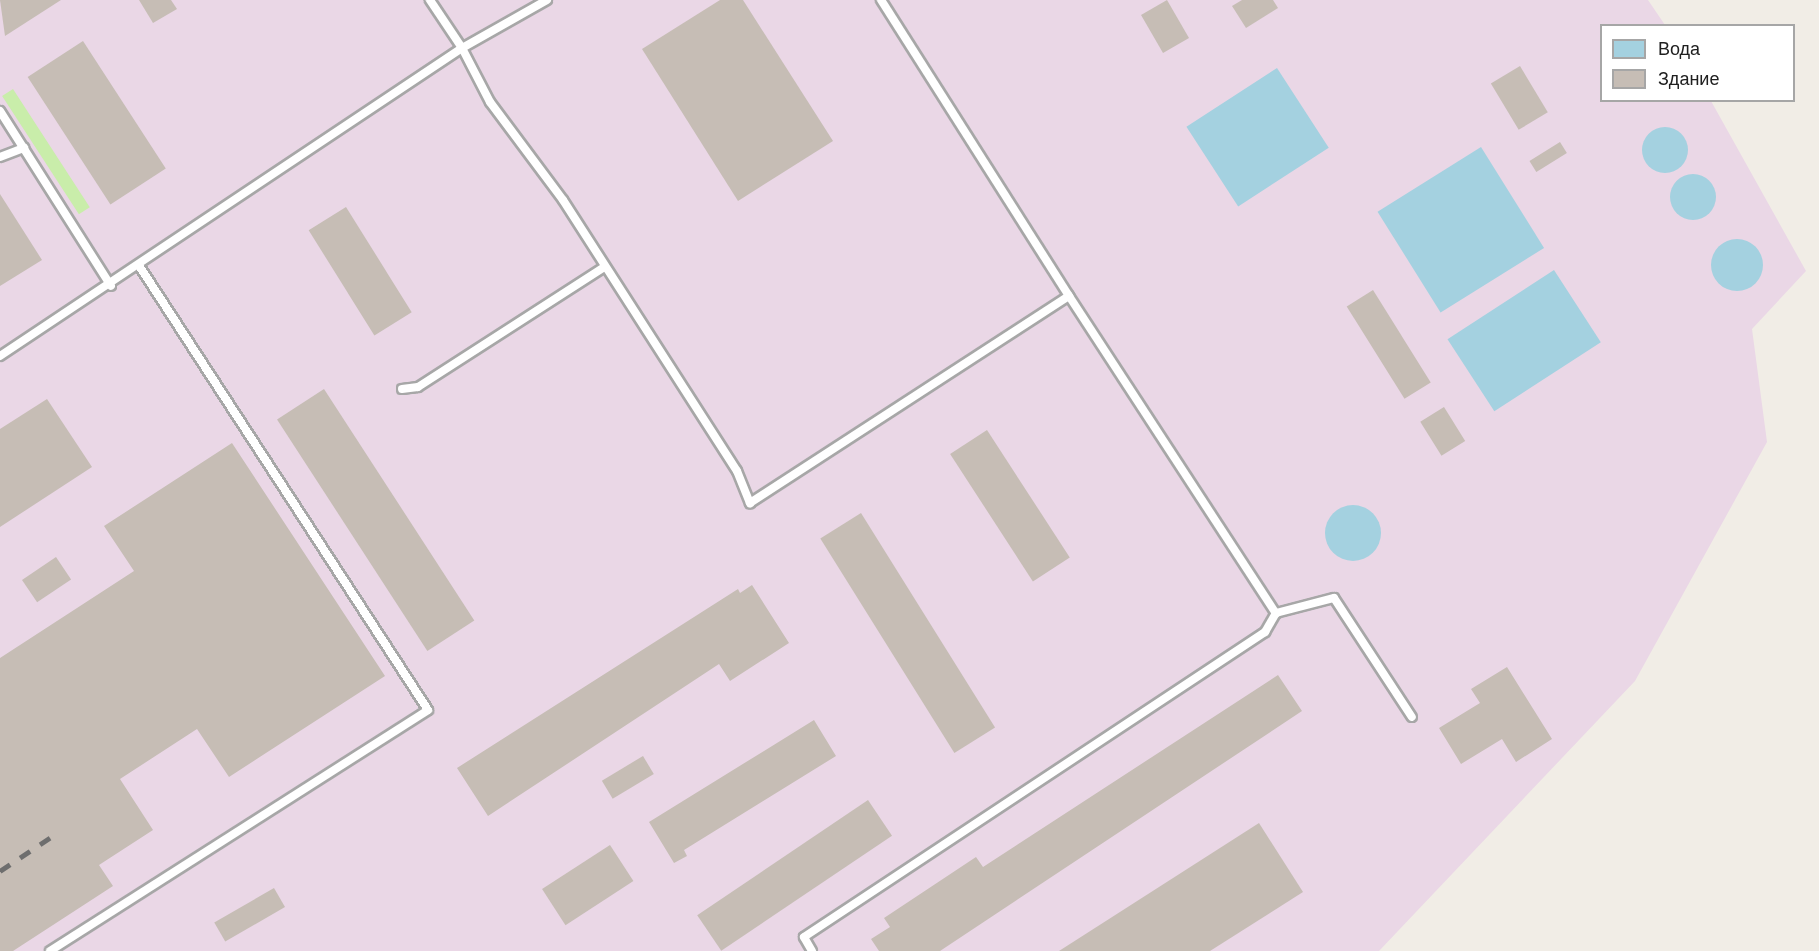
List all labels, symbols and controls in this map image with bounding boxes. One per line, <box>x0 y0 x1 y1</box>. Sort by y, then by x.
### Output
legend <box>1600 24 1795 102</box>
text: Вода <box>1658 38 1700 59</box>
text: Здание <box>1658 68 1719 89</box>

